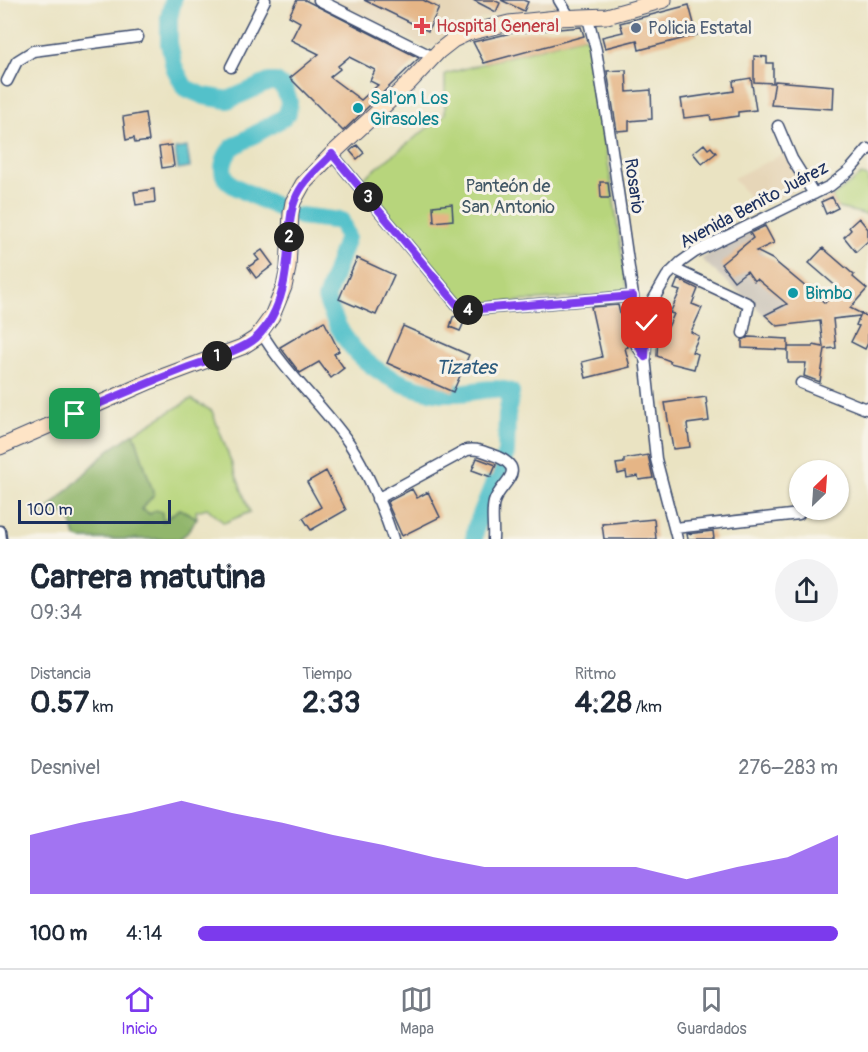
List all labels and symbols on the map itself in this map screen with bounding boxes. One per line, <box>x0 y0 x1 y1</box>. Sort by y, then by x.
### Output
place label: Hospital General <box>436 15 559 38</box>
marker: Hospital General <box>413 17 431 35</box>
place label: Policia Estatal <box>648 17 752 40</box>
marker: Policia Estatal <box>629 21 643 35</box>
place label: Sal'on Los Girasoles <box>370 87 448 131</box>
marker: Sal'on Los Girasoles <box>351 101 365 115</box>
street label: Avenida Benito Juárez <box>676 156 832 254</box>
street label: Rosario <box>619 157 649 216</box>
park label: Panteón de San Antonio <box>461 175 555 219</box>
pin: 3 <box>353 182 383 212</box>
pin: 2 <box>274 222 304 252</box>
place label: Bimbo <box>805 282 853 305</box>
marker: Bimbo <box>786 286 800 300</box>
pin: 4 <box>453 295 483 325</box>
pin <box>621 297 672 348</box>
pin: 1 <box>202 341 232 371</box>
water label: Tizates <box>436 355 498 380</box>
pin <box>49 388 100 439</box>
north arrow <box>789 460 849 520</box>
scale bar <box>18 497 171 524</box>

